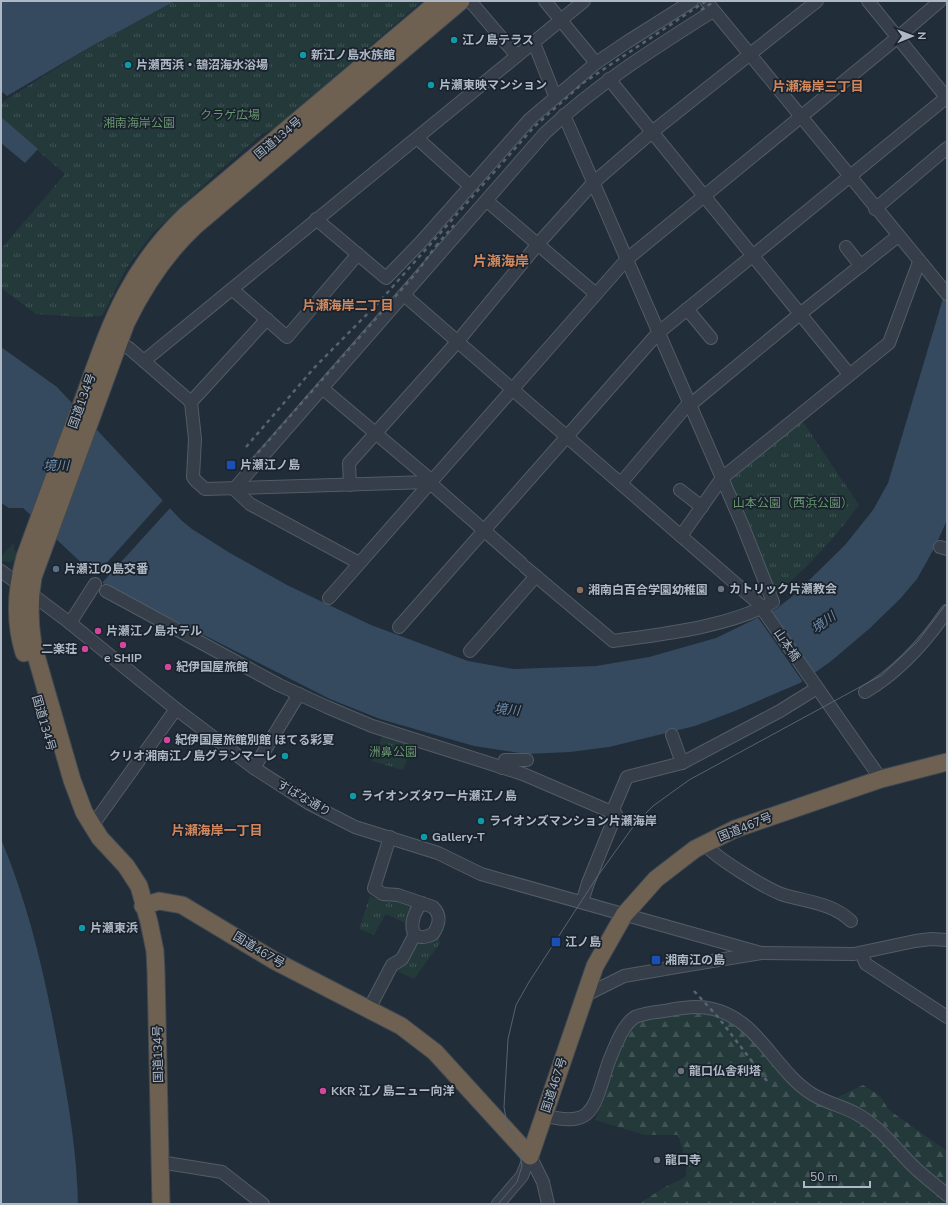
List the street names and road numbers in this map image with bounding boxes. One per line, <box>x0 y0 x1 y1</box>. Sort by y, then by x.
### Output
street label: 国道134号 <box>251 113 305 163</box>
street label: 国道134号 <box>65 371 99 431</box>
street label: 山本橋 <box>770 626 804 664</box>
street label: 国道134号 <box>28 693 60 753</box>
street label: すばな通り <box>274 776 334 820</box>
street label: 国道467号 <box>715 809 775 845</box>
street label: 国道467号 <box>230 928 288 972</box>
street label: 国道134号 <box>149 1025 167 1083</box>
street label: 国道467号 <box>537 1055 571 1115</box>

